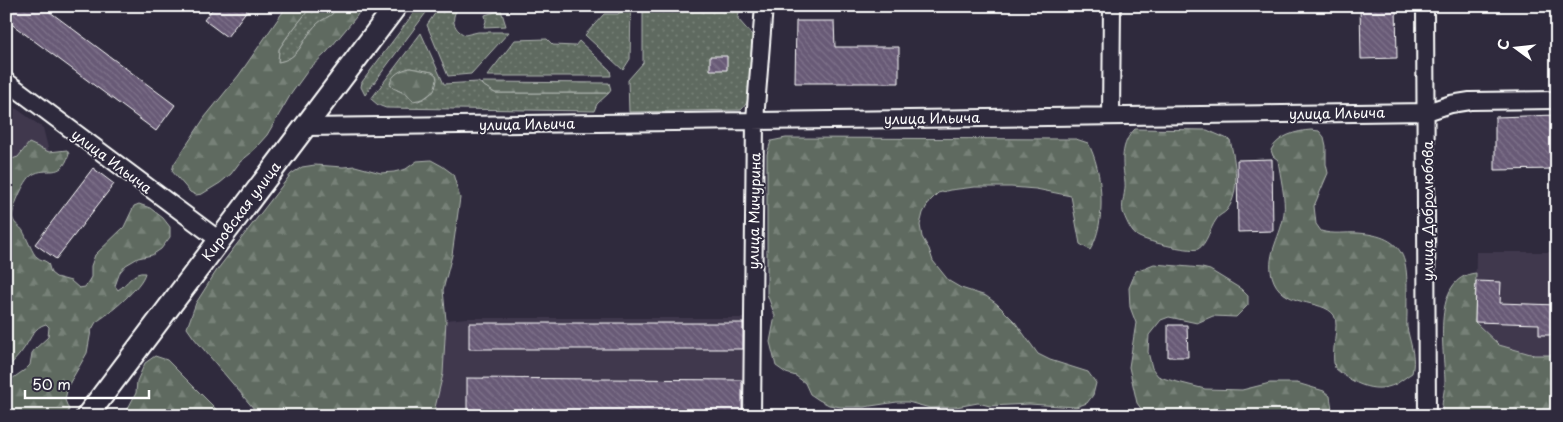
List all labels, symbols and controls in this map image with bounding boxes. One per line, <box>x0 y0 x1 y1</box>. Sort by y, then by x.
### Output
north arrow <box>1490 22 1540 72</box>
text: С <box>1491 37 1514 52</box>
street label: улица Ильича <box>1289 102 1385 124</box>
street label: улица Ильича <box>884 107 980 129</box>
street label: улица Ильича <box>479 113 575 135</box>
street label: улица Ильича <box>67 124 157 198</box>
street label: улица Добролюбова <box>1417 141 1438 281</box>
street label: улица Мичурина <box>742 152 766 270</box>
street label: Кировская улица <box>197 157 286 265</box>
scale bar <box>25 367 149 399</box>
text: 50 m <box>32 372 71 395</box>

